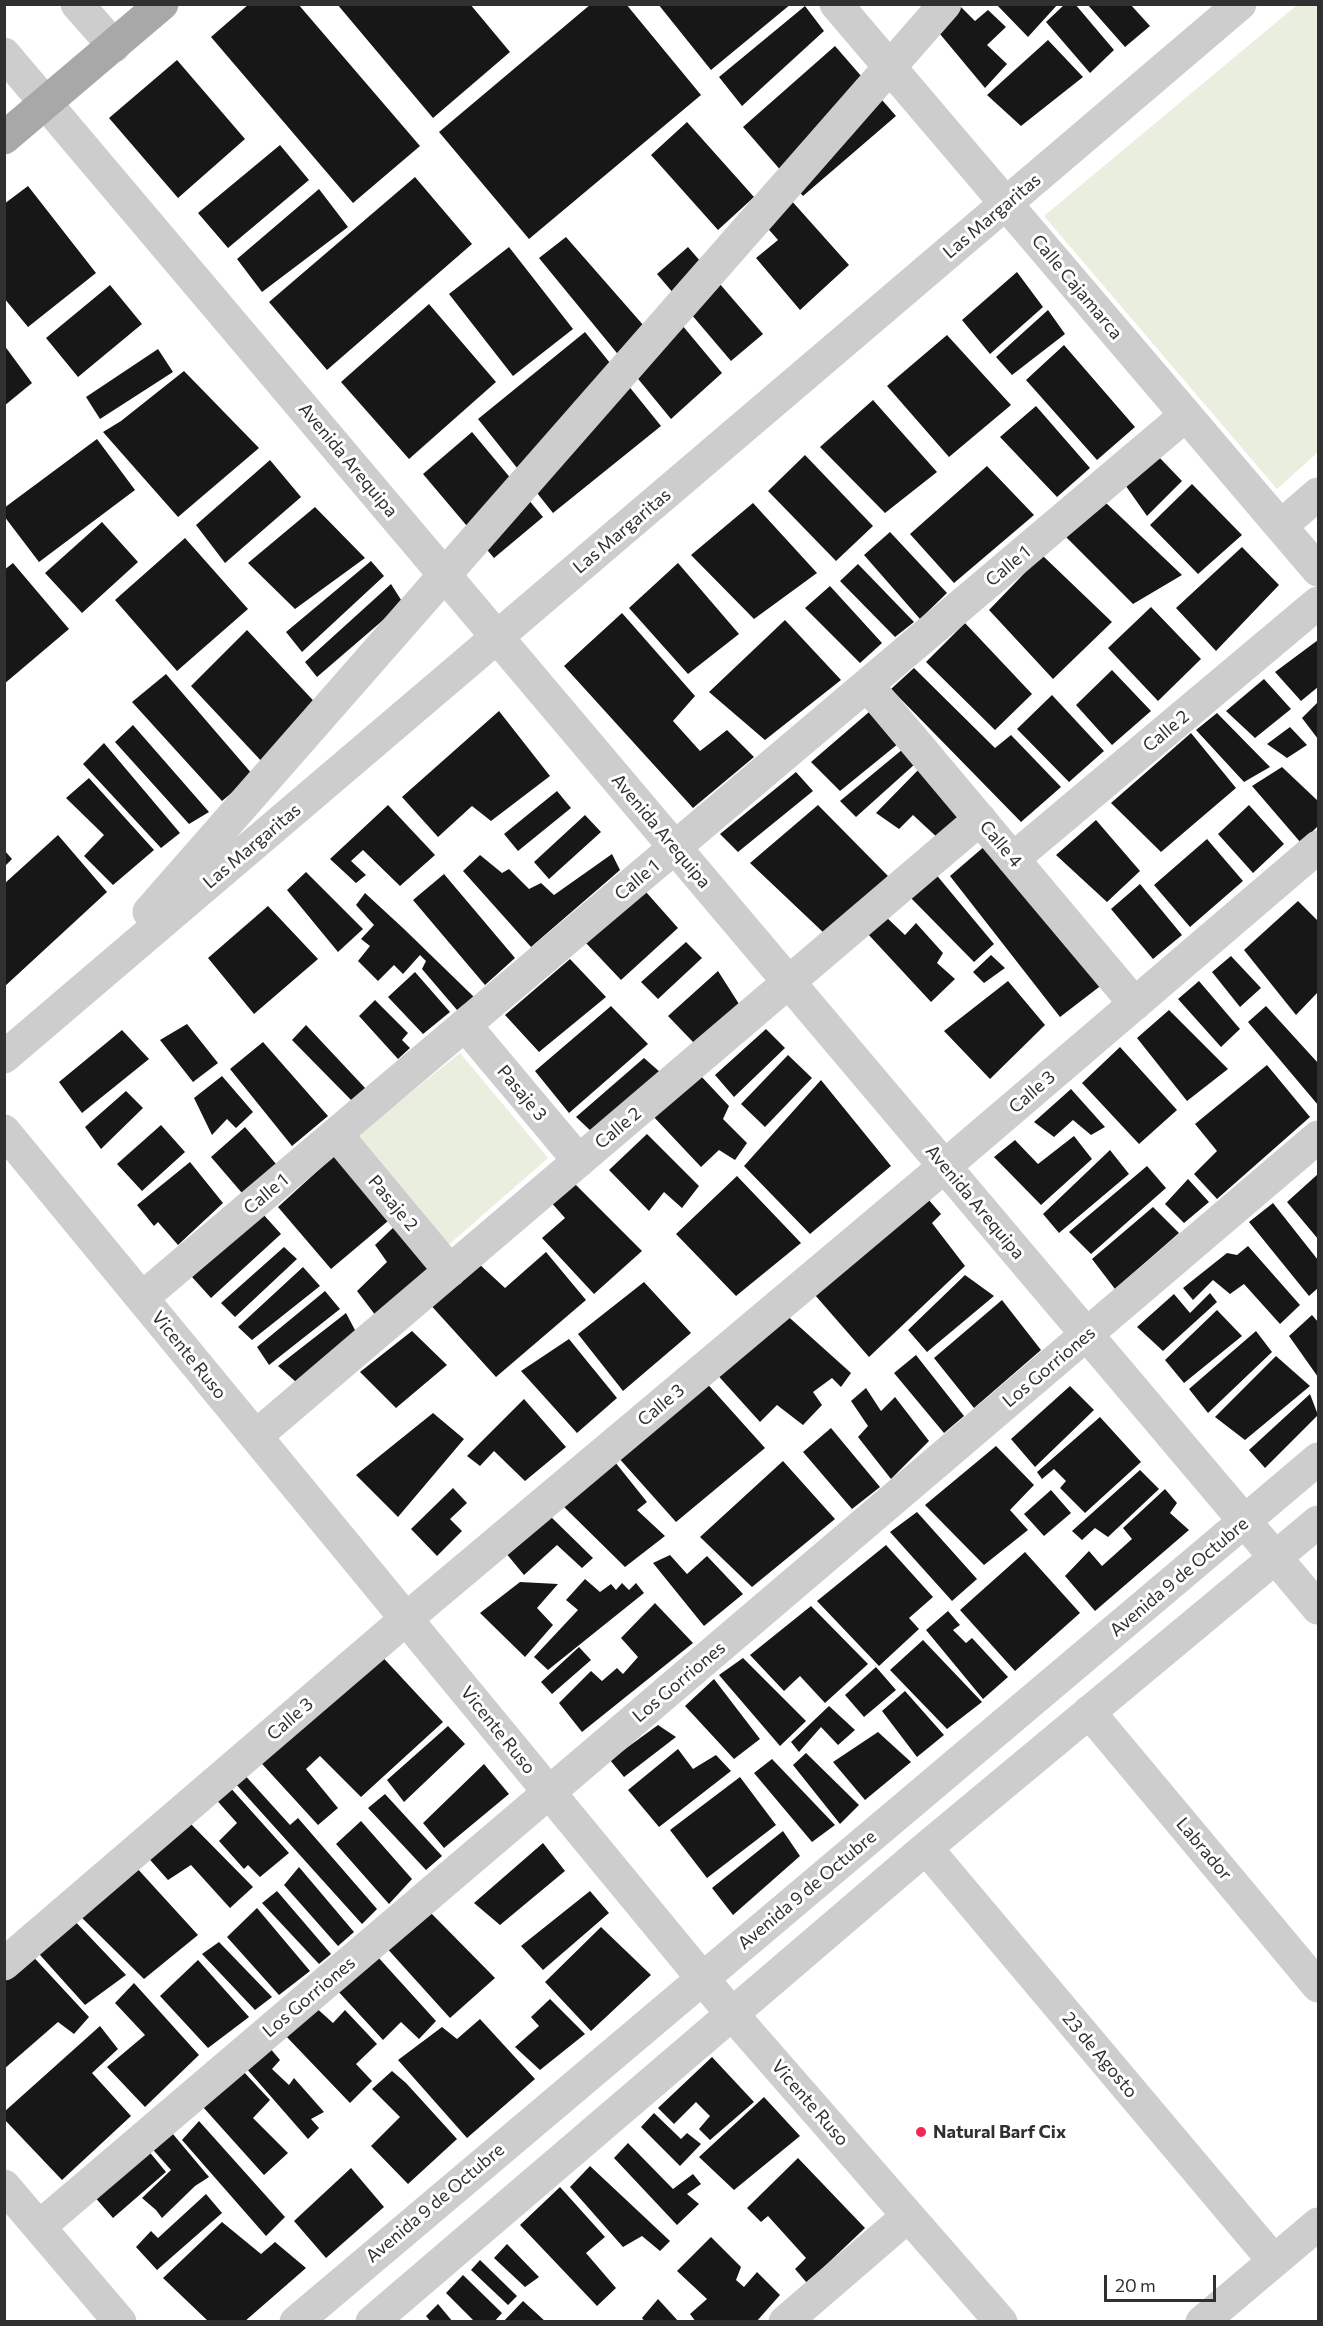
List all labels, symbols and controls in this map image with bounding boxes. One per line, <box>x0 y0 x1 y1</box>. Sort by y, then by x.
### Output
street label: Las Margaritas <box>939 169 1045 263</box>
street label: Calle Cajamarca <box>1027 230 1127 344</box>
street label: Avenida Arequipa <box>294 399 402 521</box>
street label: Las Margaritas <box>569 484 675 578</box>
street label: Calle 1 <box>981 541 1035 591</box>
street label: Calle 2 <box>1138 705 1194 757</box>
street label: Avenida Arequipa <box>607 770 715 892</box>
street label: Las Margaritas <box>199 799 305 893</box>
street label: Calle 4 <box>975 816 1027 872</box>
street label: Calle 1 <box>610 855 664 905</box>
street label: Pasaje 3 <box>492 1061 552 1125</box>
street label: Calle 3 <box>1005 1066 1059 1118</box>
street label: Calle 2 <box>590 1102 646 1154</box>
street label: Avenida Arequipa <box>921 1141 1029 1263</box>
street label: Calle 1 <box>239 1169 293 1219</box>
street label: Pasaje 2 <box>364 1171 422 1235</box>
street label: Vicente Ruso <box>147 1307 231 1403</box>
street label: Los Gorriones <box>998 1322 1100 1412</box>
street label: Calle 3 <box>633 1379 689 1431</box>
street label: Avenida 9 de Octubre <box>1105 1513 1253 1641</box>
street label: Los Gorriones <box>628 1637 730 1727</box>
street label: Vicente Ruso <box>456 1682 540 1778</box>
street label: Calle 3 <box>263 1693 317 1745</box>
street label: Labrador <box>1172 1813 1236 1885</box>
street label: Avenida 9 de Octubre <box>733 1826 881 1954</box>
street label: Los Gorriones <box>258 1952 360 2042</box>
street label: 23 de Agosto <box>1058 2008 1142 2102</box>
street label: Vicente Ruso <box>767 2056 853 2150</box>
place label: Natural Barf Cix <box>933 2121 1066 2143</box>
marker: Natural Barf Cix <box>914 2125 928 2139</box>
street label: Avenida 9 de Octubre <box>361 2139 509 2267</box>
scale bar <box>1107 2263 1220 2301</box>
text: 20 m <box>1115 2274 1156 2296</box>

